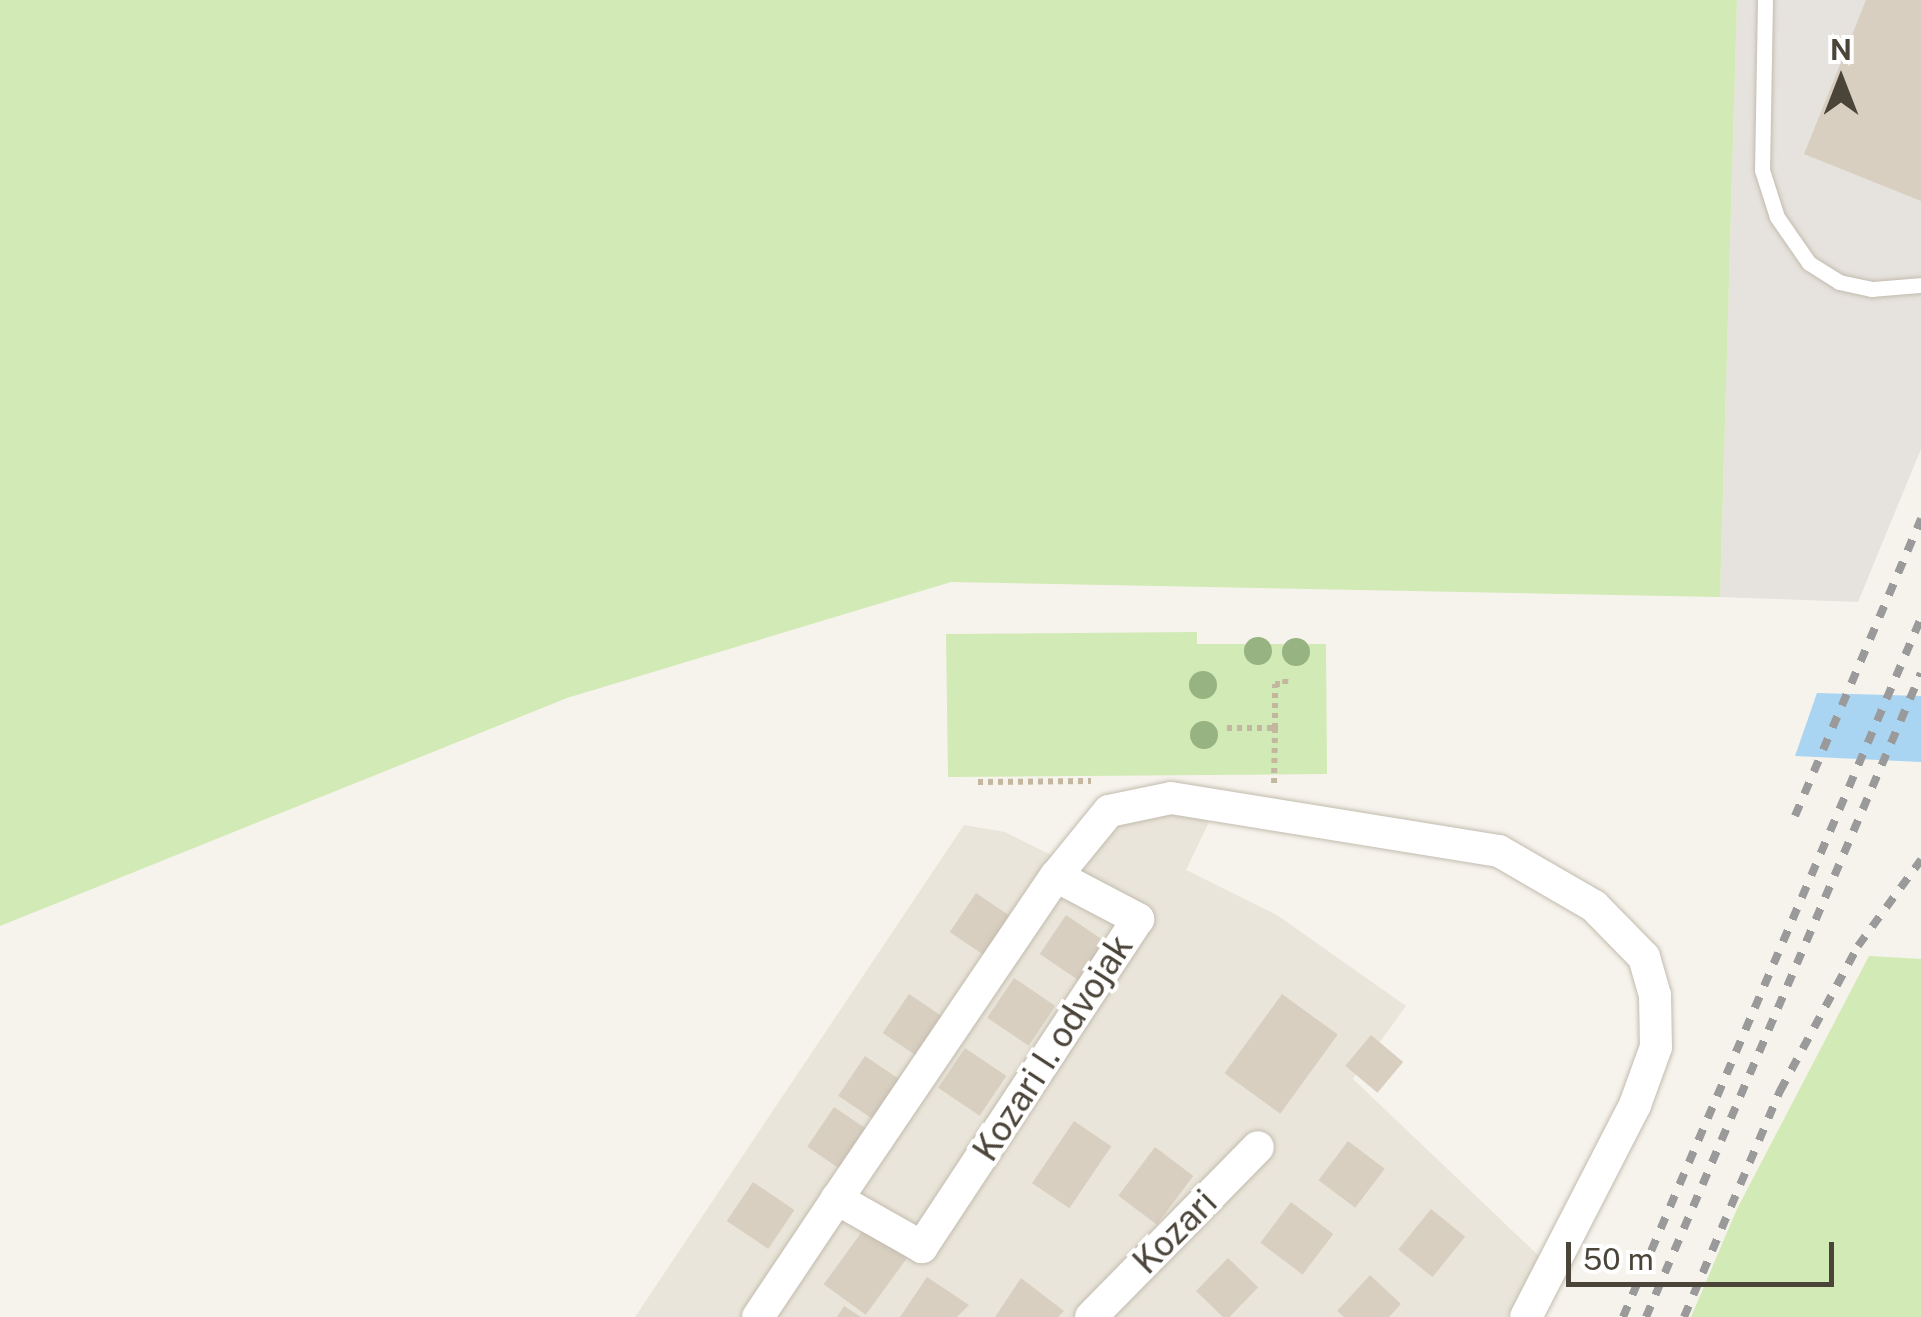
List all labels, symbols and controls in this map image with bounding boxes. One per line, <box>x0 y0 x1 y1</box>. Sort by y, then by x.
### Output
north arrow <box>1791 30 1891 130</box>
text: N <box>1830 33 1852 66</box>
street label: Kozari I. odvojak <box>964 927 1142 1169</box>
street label: Kozari <box>1124 1181 1226 1283</box>
scale bar <box>1571 1222 1838 1284</box>
text: 50 m <box>1583 1241 1654 1277</box>

